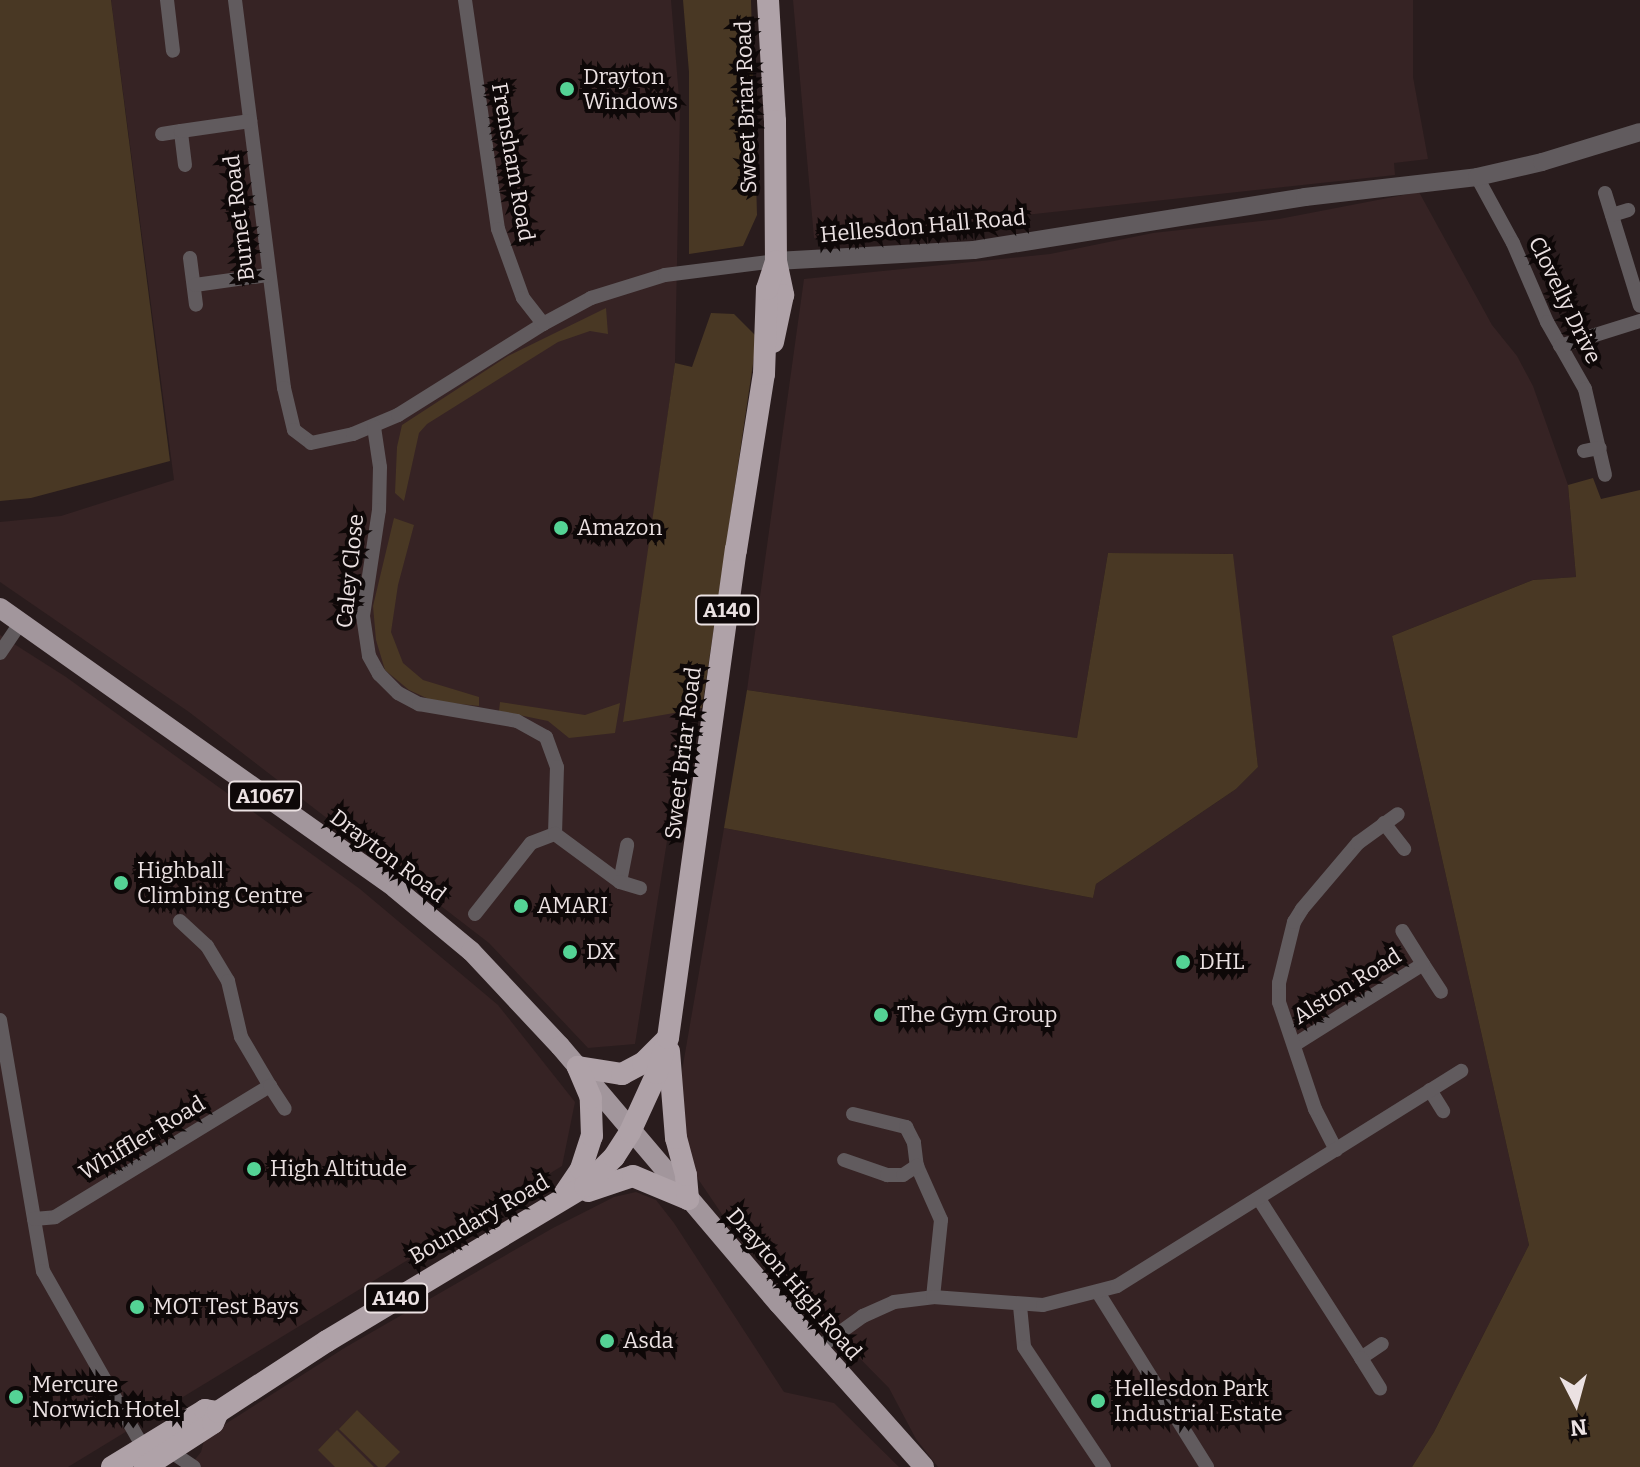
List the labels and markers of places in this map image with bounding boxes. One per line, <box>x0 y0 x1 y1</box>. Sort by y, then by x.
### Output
place label: Drayton Windows <box>583 63 678 114</box>
marker: Drayton Windows <box>558 80 576 98</box>
place label: Amazon <box>577 515 662 541</box>
marker: Amazon <box>552 519 570 537</box>
place label: Highball Climbing Centre <box>137 857 303 908</box>
marker: Highball Climbing Centre <box>112 874 130 892</box>
place label: AMARI <box>537 893 608 919</box>
marker: AMARI <box>512 897 530 915</box>
place label: DX <box>586 939 616 965</box>
marker: DX <box>561 943 579 961</box>
place label: DHL <box>1199 949 1244 975</box>
marker: DHL <box>1174 953 1192 971</box>
place label: The Gym Group <box>897 1002 1057 1028</box>
marker: The Gym Group <box>872 1006 890 1024</box>
place label: High Altitude <box>270 1156 407 1182</box>
marker: High Altitude <box>245 1160 263 1178</box>
place label: MOT Test Bays <box>153 1294 299 1320</box>
marker: MOT Test Bays <box>128 1298 146 1316</box>
place label: Asda <box>623 1328 674 1354</box>
marker: Asda <box>598 1332 616 1350</box>
place label: Mercure Norwich Hotel <box>32 1371 180 1422</box>
place label: Hellesdon Park Industrial Estate <box>1114 1375 1283 1426</box>
marker: Mercure Norwich Hotel <box>7 1388 25 1406</box>
marker: Hellesdon Park Industrial Estate <box>1089 1392 1107 1410</box>

